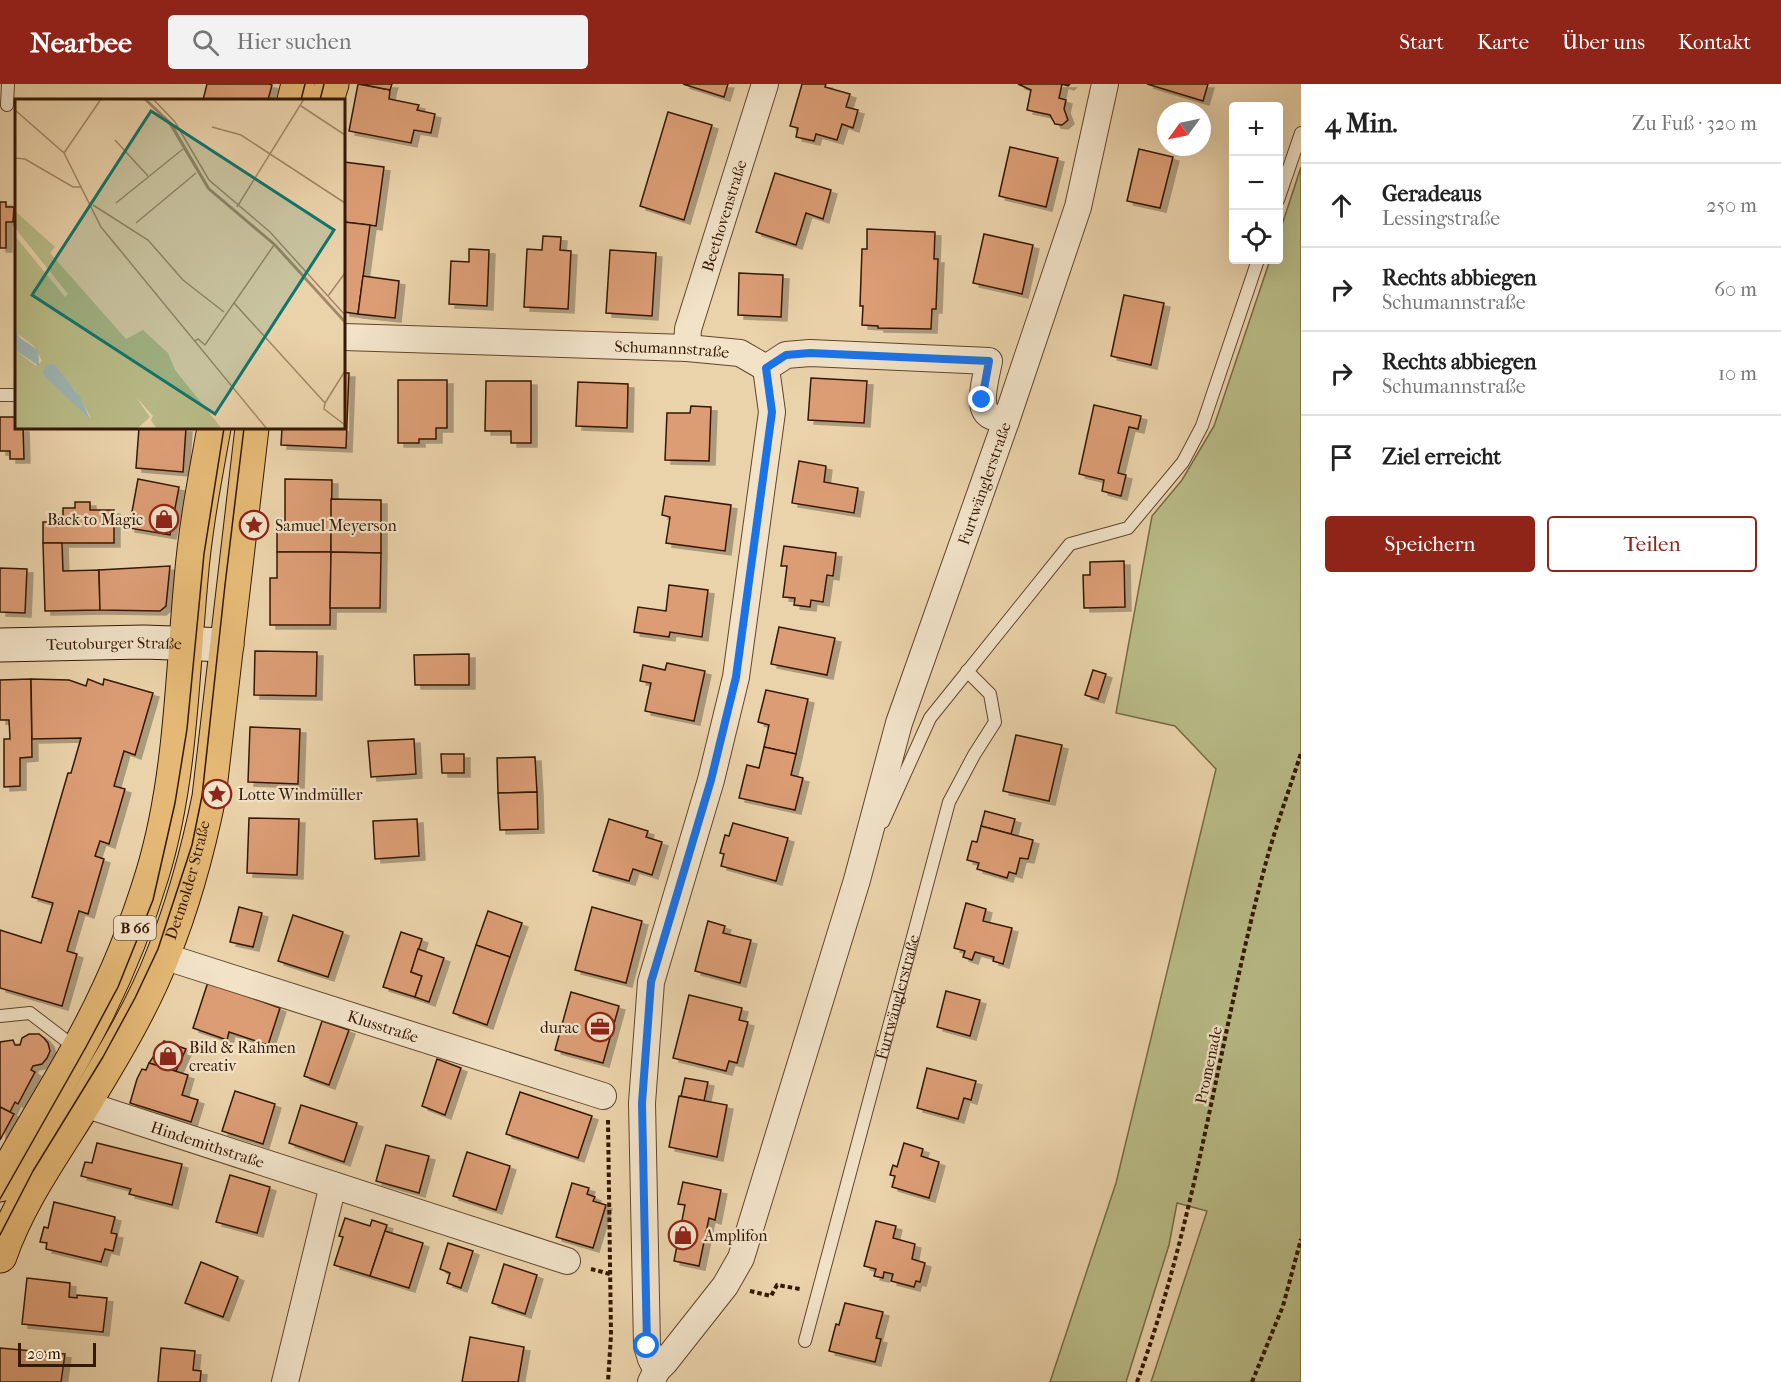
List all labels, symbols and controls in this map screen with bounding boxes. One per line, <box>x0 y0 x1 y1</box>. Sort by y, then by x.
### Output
search box <box>168 15 588 69</box>
text: Nearbee <box>30 26 132 59</box>
icon: search <box>189 26 222 59</box>
text: Hier suchen <box>237 29 352 55</box>
text: Start <box>1399 30 1444 54</box>
text: Karte <box>1477 30 1529 54</box>
text: Über uns <box>1562 30 1645 54</box>
text: Kontakt <box>1678 30 1751 54</box>
inset map <box>15 99 345 429</box>
north arrow <box>1157 102 1211 156</box>
map controls <box>1229 102 1283 264</box>
button: + <box>1229 102 1283 156</box>
text: 4 Min. <box>1325 108 1398 139</box>
text: Zu Fuß · 320 m <box>1632 112 1757 135</box>
button: − <box>1229 156 1283 210</box>
street label: Beethovenstraße <box>698 157 751 274</box>
text: Geradeaus <box>1382 181 1482 207</box>
icon: ahead <box>1325 189 1358 222</box>
text: 250 m <box>1706 194 1757 217</box>
text: Lessingstraße <box>1382 207 1500 230</box>
button: locate <box>1229 210 1283 264</box>
text: Rechts abbiegen <box>1382 265 1537 291</box>
icon: right <box>1325 273 1358 306</box>
text: 60 m <box>1714 278 1757 301</box>
text: Schumannstraße <box>1382 291 1526 314</box>
street label: Schumannstraße <box>614 337 730 362</box>
text: Rechts abbiegen <box>1382 349 1537 375</box>
icon: right <box>1325 357 1358 390</box>
text: 10 m <box>1718 362 1757 385</box>
text: Schumannstraße <box>1382 375 1526 398</box>
route end <box>968 386 994 412</box>
street label: Furtwänglerstraße <box>954 420 1015 547</box>
icon: arrive <box>1325 441 1358 474</box>
text: Ziel erreicht <box>1382 444 1501 470</box>
shop icon: Back to Magic <box>148 503 180 535</box>
place icon: Samuel Meyerson <box>238 509 270 541</box>
place label: Back to Magic <box>47 510 143 529</box>
place label: Samuel Meyerson <box>275 516 397 535</box>
button: Speichern <box>1325 516 1535 572</box>
button: Teilen <box>1547 516 1757 572</box>
street label: Teutoburger Straße <box>46 633 182 654</box>
place icon: Lotte Windmüller <box>201 778 233 810</box>
place label: Lotte Windmüller <box>238 785 363 804</box>
street label: Detmolder Straße <box>161 819 214 942</box>
road number: B 66 <box>114 916 156 940</box>
street label: Furtwänglerstraße <box>872 932 923 1062</box>
street label: Klusstraße <box>345 1006 421 1047</box>
office icon: durac <box>584 1011 616 1043</box>
place label: durac <box>540 1018 579 1037</box>
street label: Promenade <box>1191 1024 1226 1106</box>
place label: Bild & Rahmen creativ <box>189 1038 297 1075</box>
shop icon: Bild & Rahmen creativ <box>152 1040 184 1072</box>
street label: Hindemithstraße <box>148 1117 267 1172</box>
shop icon: Amplifon <box>667 1219 699 1251</box>
place label: Amplifon <box>703 1226 768 1245</box>
route start <box>633 1332 659 1358</box>
scale bar <box>18 1340 96 1368</box>
text: 20 m <box>27 1344 61 1363</box>

